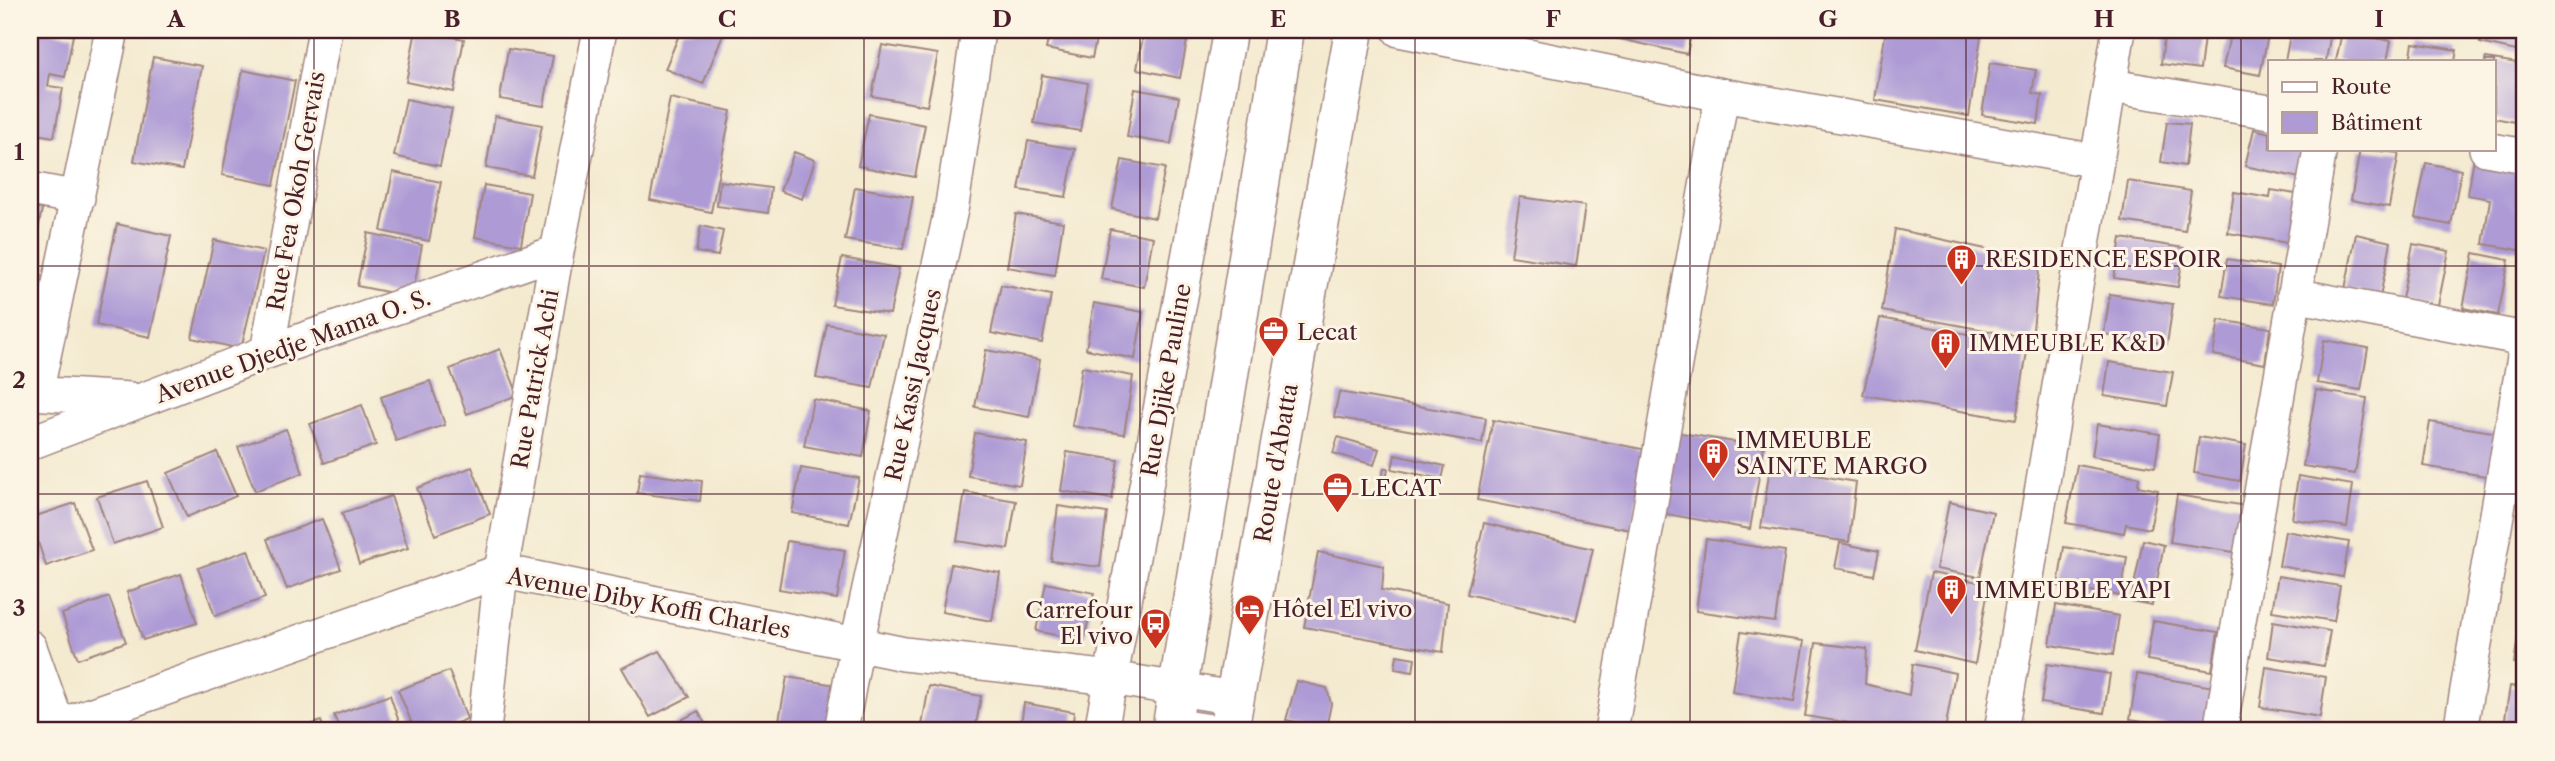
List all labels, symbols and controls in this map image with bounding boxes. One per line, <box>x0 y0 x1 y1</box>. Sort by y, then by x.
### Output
text: A <box>166 5 186 33</box>
text: B <box>443 5 461 33</box>
text: C <box>718 5 736 33</box>
text: D <box>992 5 1012 33</box>
text: E <box>1270 5 1286 33</box>
text: F <box>1545 5 1561 33</box>
text: G <box>1818 5 1838 33</box>
text: H <box>2094 5 2115 33</box>
text: I <box>2374 5 2384 33</box>
legend <box>2268 60 2496 150</box>
street label: Rue Fea Okoh Gervais <box>261 69 331 313</box>
text: Route <box>2331 74 2391 99</box>
text: Bâtiment <box>2331 110 2423 135</box>
text: 1 <box>14 138 25 166</box>
building icon: RESIDENCE ESPOIR <box>1945 242 1979 286</box>
place label: RESIDENCE ESPOIR <box>1985 245 2223 273</box>
street label: Rue Djike Pauline <box>1135 281 1197 479</box>
street label: Avenue Djedje Mama O. S. <box>151 283 434 409</box>
street label: Rue Kassi Jacques <box>879 286 947 484</box>
street label: Rue Patrick Achi <box>505 287 565 471</box>
office icon: Lecat <box>1257 315 1291 359</box>
place label: Lecat <box>1297 318 1357 346</box>
building icon: IMMEUBLE K&D <box>1929 326 1963 370</box>
place label: IMMEUBLE K&D <box>1969 329 2166 357</box>
text: 2 <box>12 366 26 394</box>
street label: Route d'Abatta <box>1248 380 1304 545</box>
place label: IMMEUBLE SAINTE MARGO <box>1736 426 1928 480</box>
building icon: IMMEUBLE SAINTE MARGO <box>1696 436 1730 480</box>
office icon: LECAT <box>1320 471 1354 515</box>
place label: LECAT <box>1360 474 1442 502</box>
street label: Avenue Diby Koffi Charles <box>504 562 793 644</box>
building icon: IMMEUBLE YAPI <box>1935 573 1969 617</box>
place label: IMMEUBLE YAPI <box>1975 576 2171 604</box>
hotel icon: Hôtel El vivo <box>1232 592 1266 636</box>
text: 3 <box>13 594 26 622</box>
place label: Hôtel El vivo <box>1272 595 1412 623</box>
place label: Carrefour El vivo <box>1025 596 1133 650</box>
bus stop icon: Carrefour El vivo <box>1139 606 1173 650</box>

